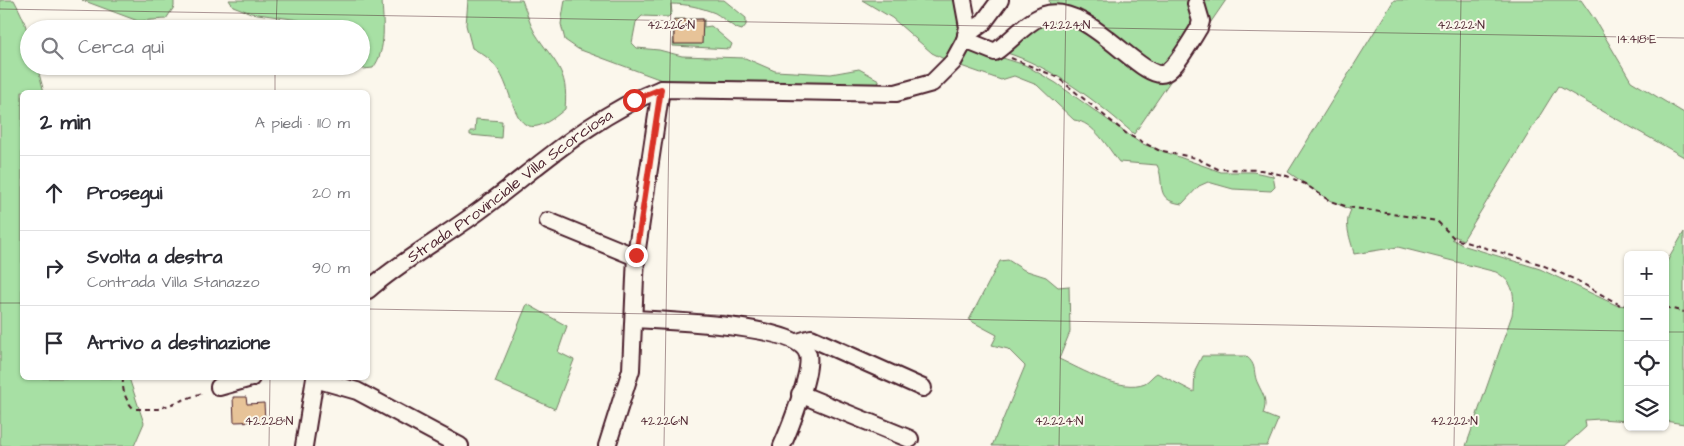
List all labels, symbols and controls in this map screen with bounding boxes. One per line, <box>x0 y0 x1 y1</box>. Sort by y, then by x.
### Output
text: 42.226°N <box>647 17 696 34</box>
text: 42.224°N <box>1042 17 1091 34</box>
text: 42.222°N <box>1437 17 1485 34</box>
search box <box>20 20 370 75</box>
text: 14.418°E <box>1618 31 1656 48</box>
icon: search <box>38 34 66 62</box>
text: Cerca qui <box>78 34 164 61</box>
route start <box>623 89 646 112</box>
street label: Strada Provinciale Villa Scorciosa <box>403 104 617 268</box>
text: 2 min <box>40 108 90 137</box>
text: A piedi · 110 m <box>255 112 350 134</box>
icon: ahead <box>40 179 68 207</box>
text: Prosegui <box>87 180 162 207</box>
text: 20 m <box>312 182 350 204</box>
text: Svolta a destra <box>87 244 222 271</box>
route end <box>625 244 648 267</box>
map controls <box>1624 251 1669 431</box>
button: + <box>1624 251 1669 296</box>
icon: right <box>40 254 68 282</box>
text: 90 m <box>312 257 350 279</box>
text: Contrada Villa Stanazzo <box>87 271 259 293</box>
button: − <box>1624 296 1669 341</box>
icon: arrive <box>40 329 68 357</box>
text: Arrivo a destinazione <box>87 330 270 357</box>
button: locate <box>1624 341 1669 386</box>
button: layers <box>1624 386 1669 431</box>
text: 42.228°N <box>245 413 294 430</box>
text: 42.226°N <box>640 413 689 430</box>
text: 42.224°N <box>1035 413 1084 430</box>
text: 42.222°N <box>1430 413 1478 430</box>

